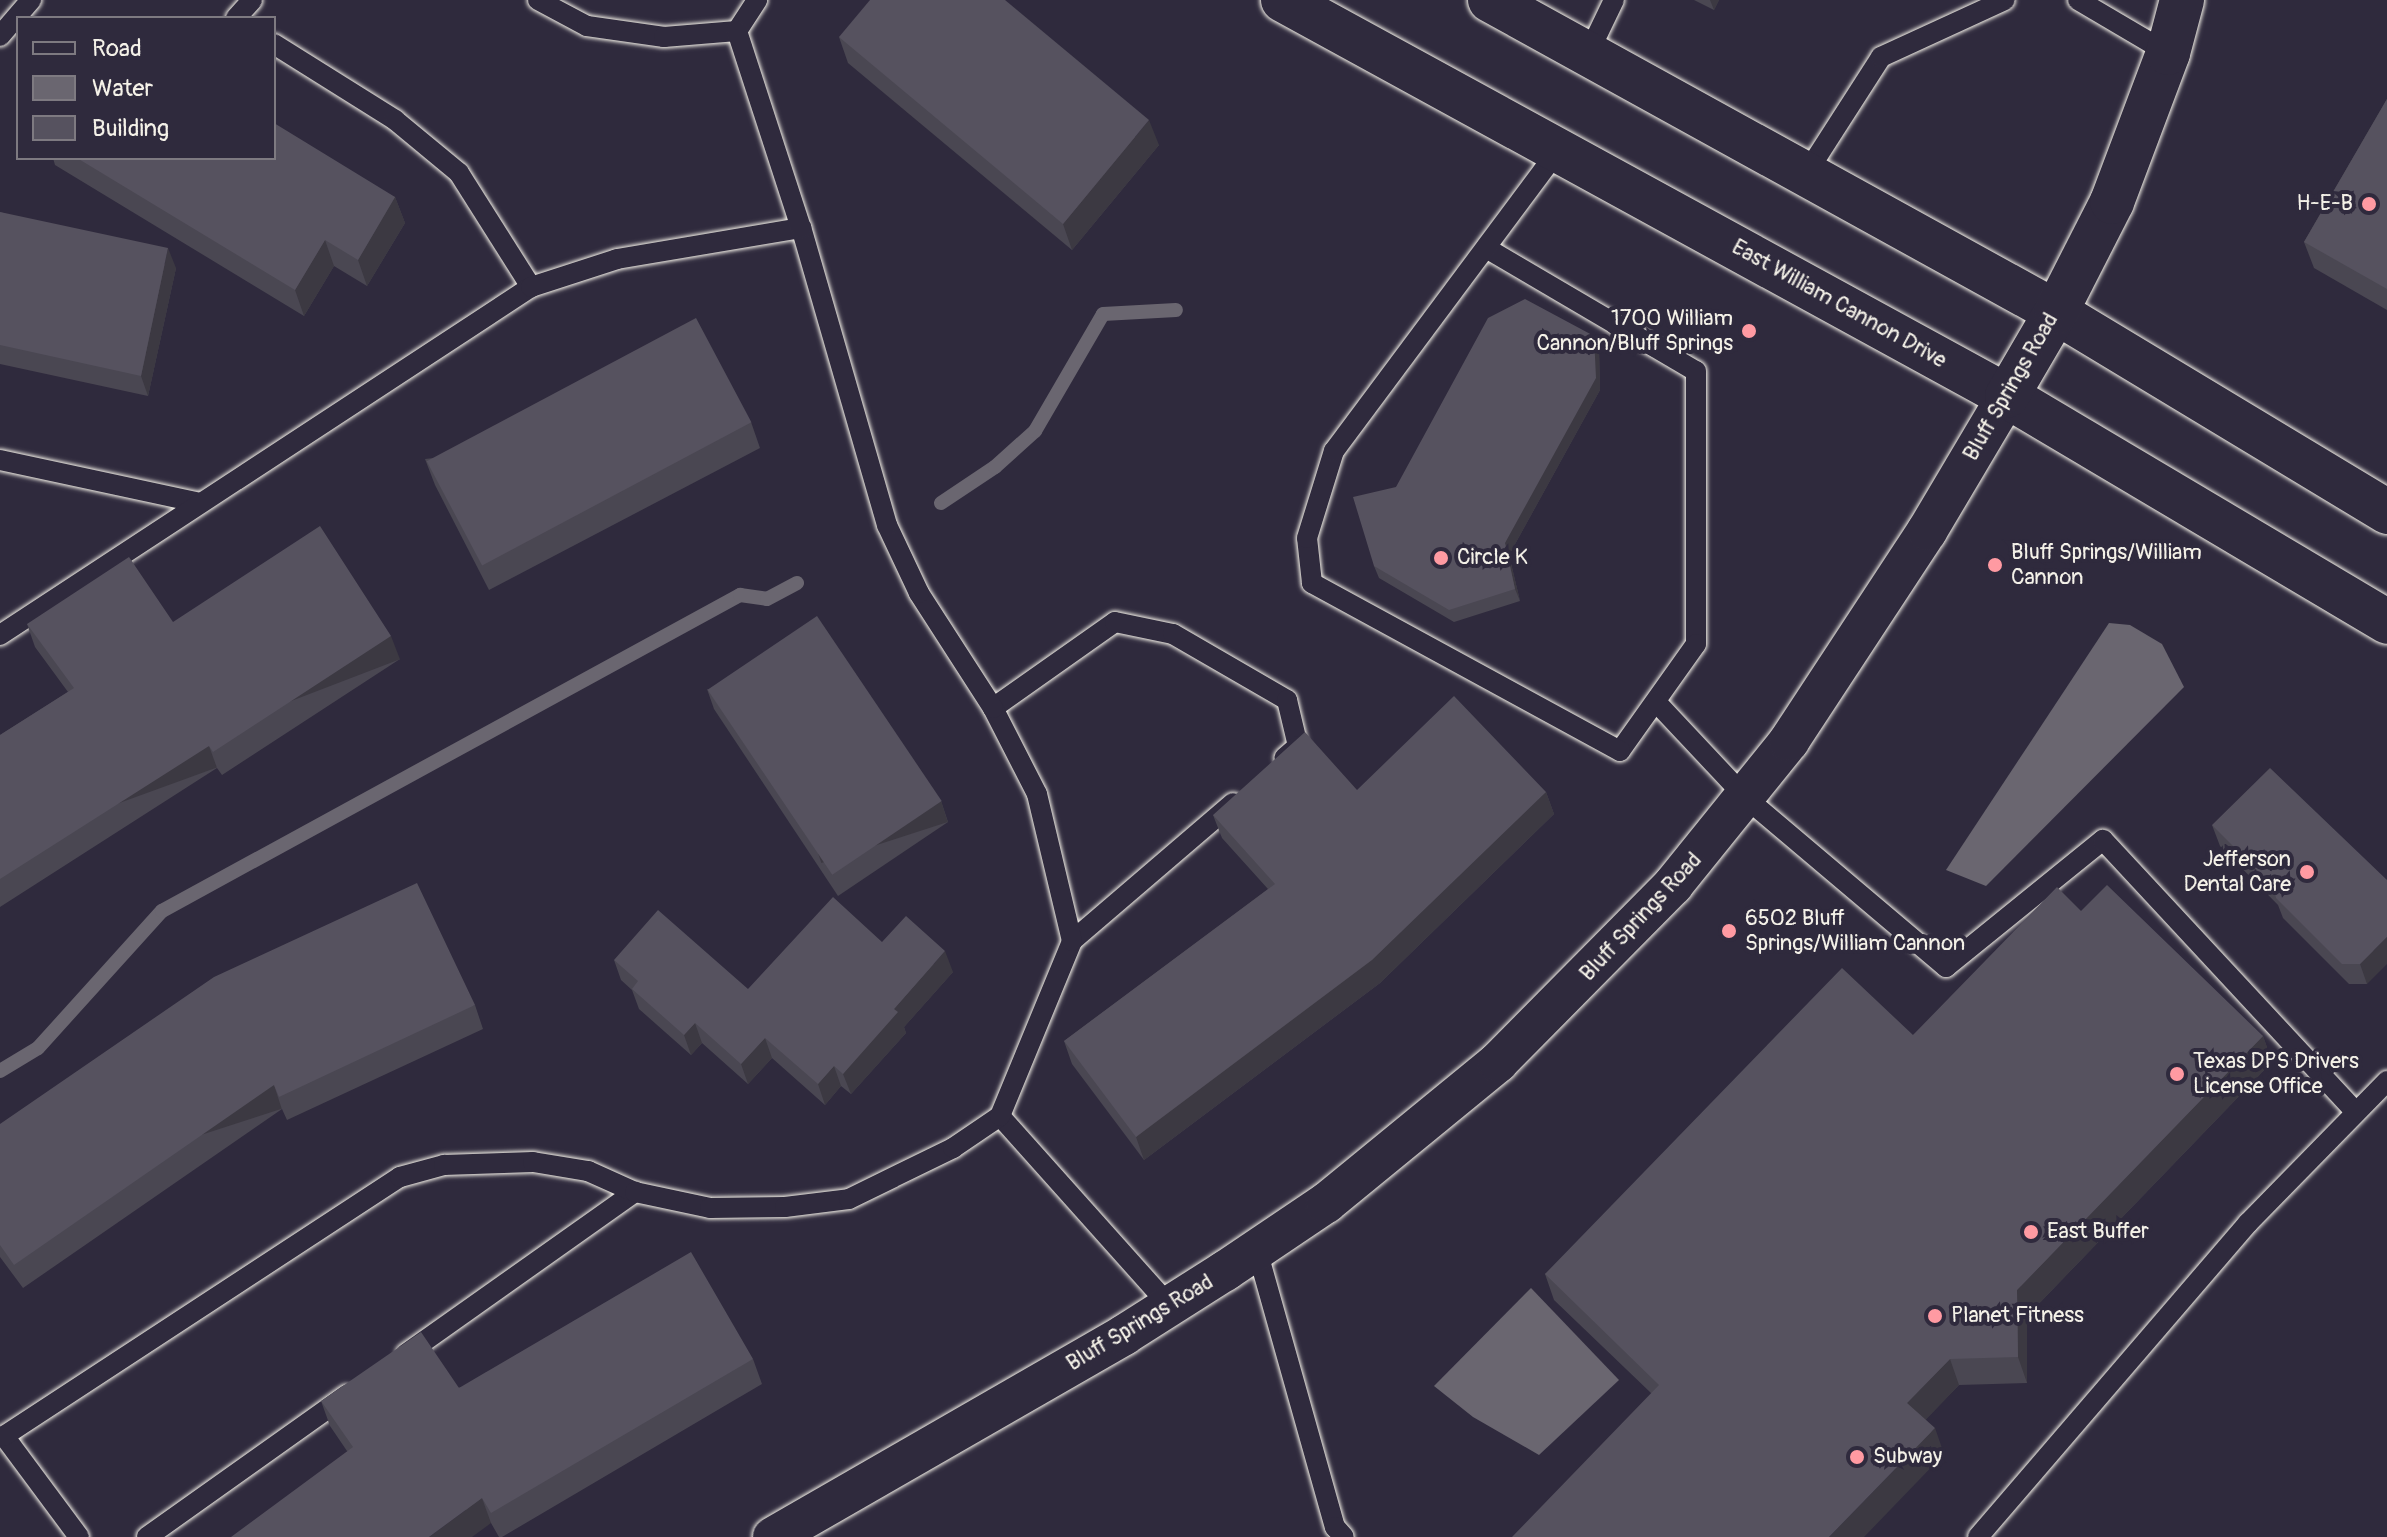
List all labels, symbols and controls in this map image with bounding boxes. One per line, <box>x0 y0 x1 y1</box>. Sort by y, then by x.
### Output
legend <box>16 16 276 160</box>
text: Road <box>92 34 142 63</box>
text: Water <box>92 74 153 103</box>
text: Building <box>92 114 169 143</box>
place label: H-E-B <box>2296 191 2353 217</box>
marker: H-E-B <box>2360 195 2378 213</box>
street label: East William Cannon Drive <box>1727 234 1951 374</box>
place label: 1700 William Cannon/Bluff Springs <box>1537 305 1733 356</box>
street label: Bluff Springs Road <box>1958 308 2064 466</box>
marker: 1700 William Cannon/Bluff Springs <box>1740 322 1758 340</box>
place label: Bluff Springs/William Cannon <box>2011 539 2202 590</box>
place label: Circle K <box>1457 545 1528 571</box>
marker: Circle K <box>1432 549 1450 567</box>
marker: Bluff Springs/William Cannon <box>1986 556 2004 574</box>
place label: Jefferson Dental Care <box>2183 846 2291 898</box>
street label: Bluff Springs Road <box>1575 847 1707 987</box>
marker: Jefferson Dental Care <box>2298 863 2316 881</box>
place label: 6502 Bluff Springs/William Cannon <box>1745 905 1965 956</box>
marker: 6502 Bluff Springs/William Cannon <box>1720 922 1738 940</box>
place label: Texas DPS Drivers License Office <box>2193 1048 2359 1100</box>
marker: Texas DPS Drivers License Office <box>2168 1065 2186 1083</box>
place label: East Buffer <box>2047 1219 2149 1245</box>
marker: East Buffer <box>2022 1223 2040 1241</box>
street label: Bluff Springs Road <box>1062 1269 1218 1377</box>
place label: Planet Fitness <box>1951 1303 2084 1329</box>
marker: Planet Fitness <box>1926 1307 1944 1325</box>
place label: Subway <box>1873 1444 1942 1470</box>
marker: Subway <box>1848 1448 1866 1466</box>

